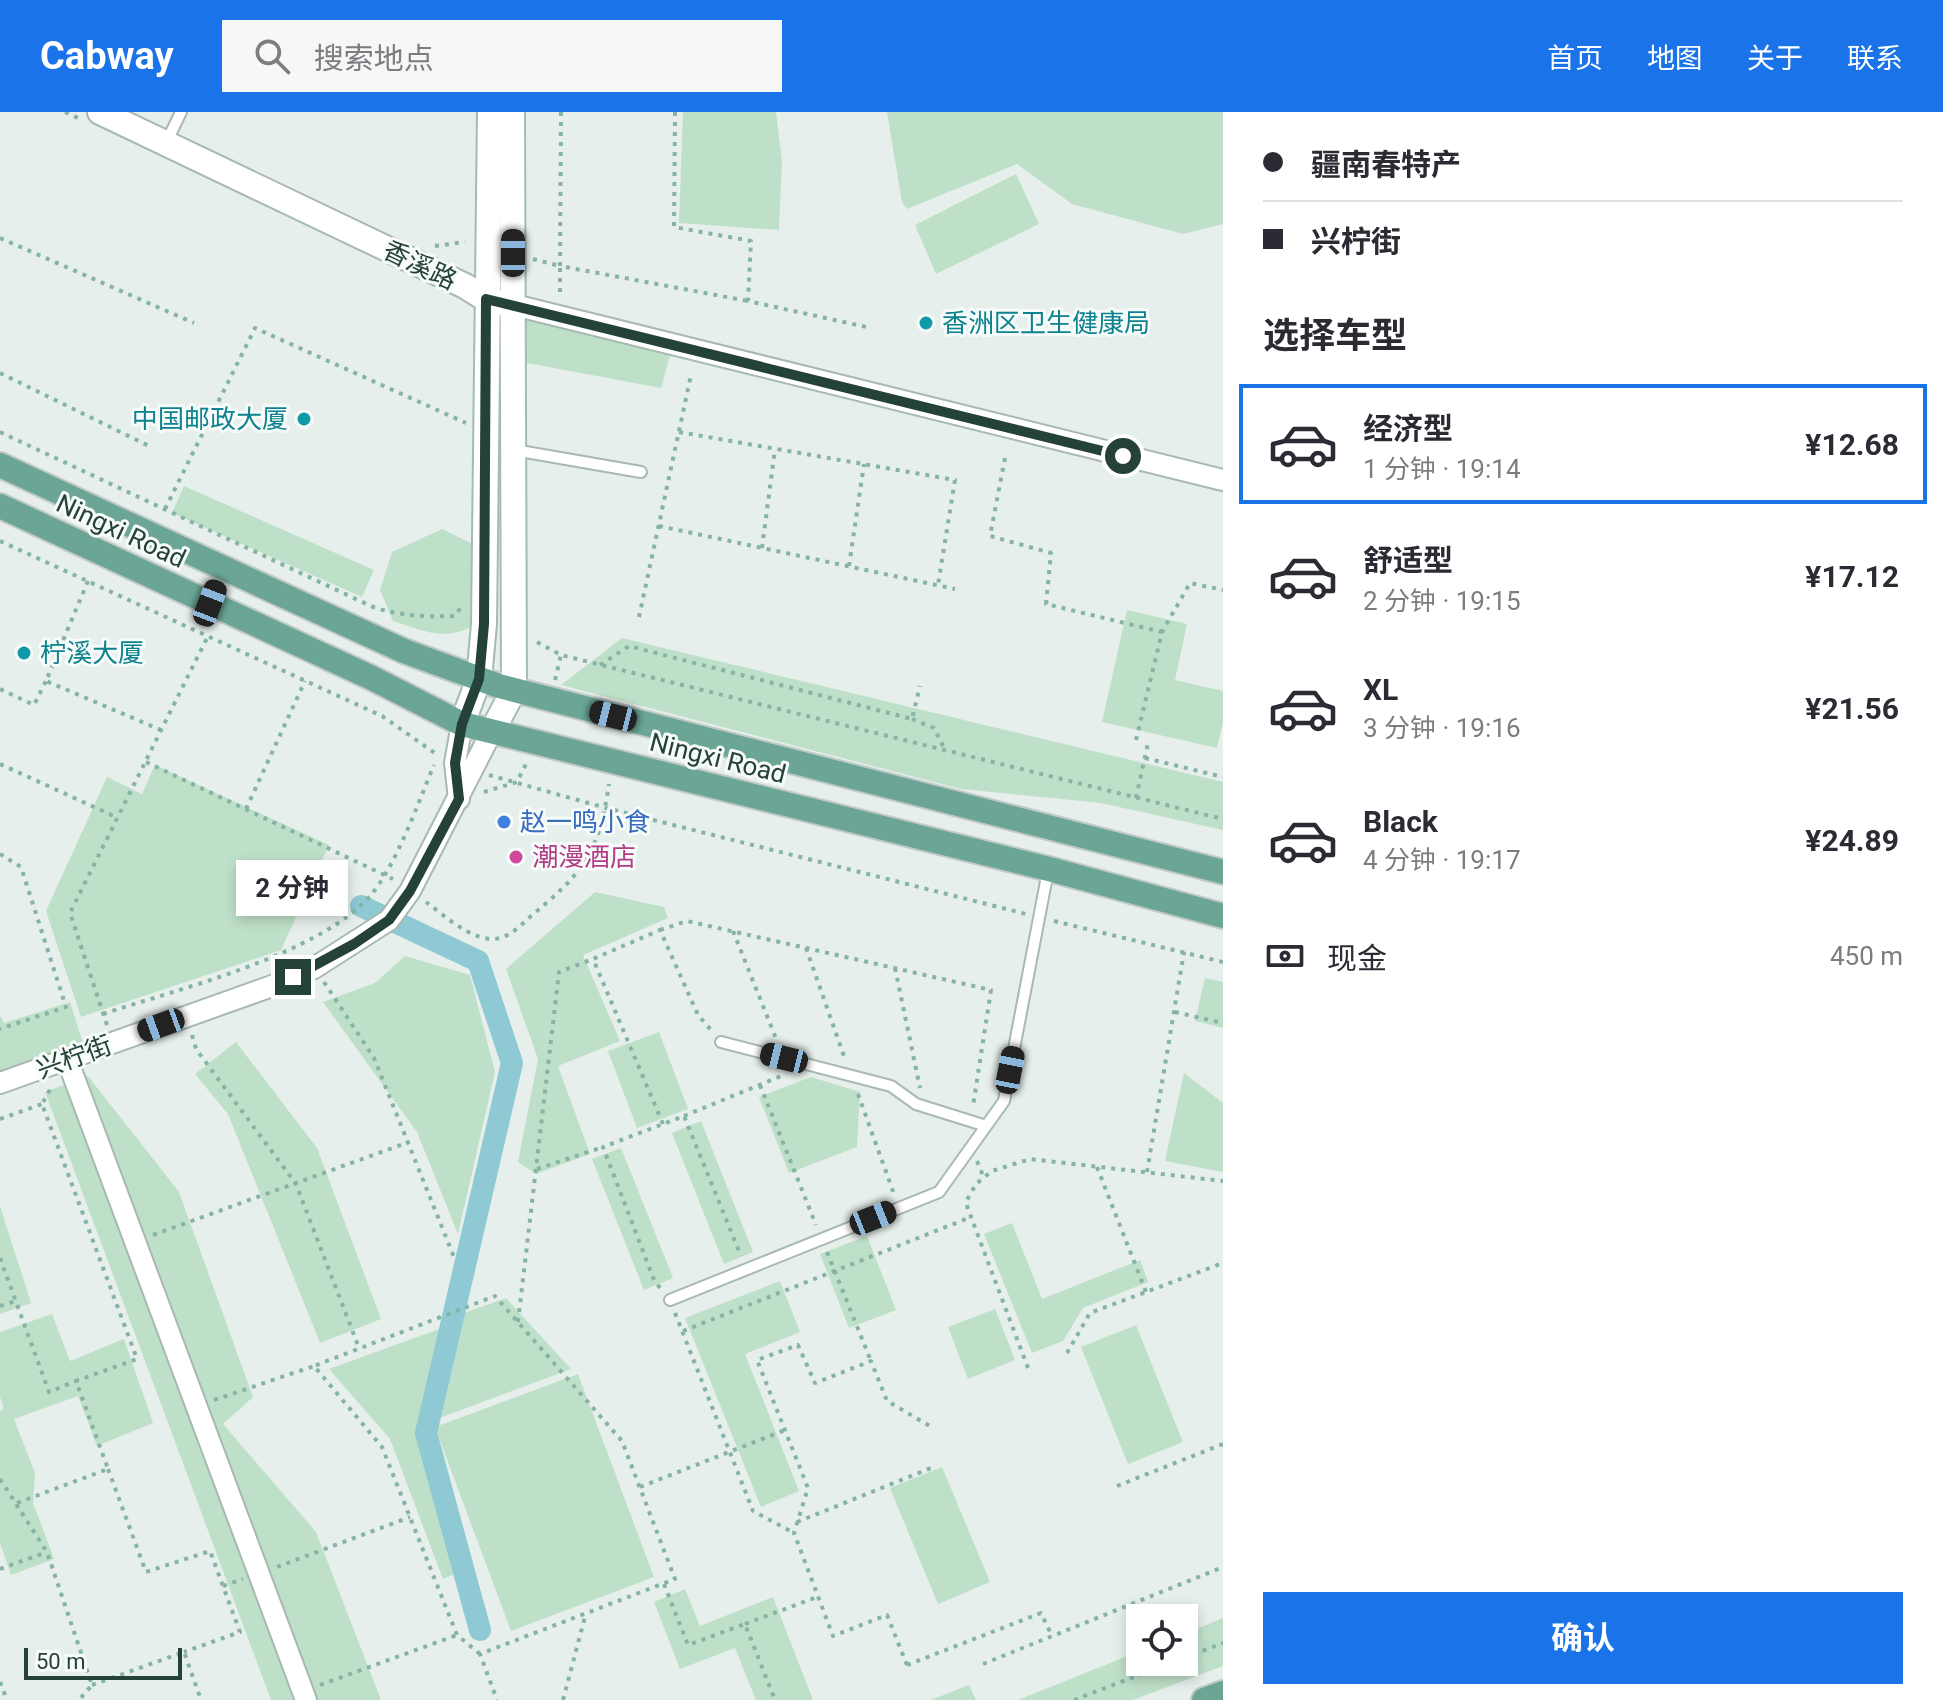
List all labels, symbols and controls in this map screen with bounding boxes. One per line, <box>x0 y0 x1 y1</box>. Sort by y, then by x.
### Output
search box <box>222 20 782 92</box>
text: Cabway <box>40 34 174 78</box>
icon: search <box>250 34 294 78</box>
text: 搜索地点 <box>314 41 434 76</box>
text: 首页 <box>1547 42 1603 75</box>
text: 地图 <box>1647 42 1703 75</box>
text: 关于 <box>1747 42 1803 75</box>
text: 联系 <box>1847 42 1903 75</box>
text: 疆南春特产 <box>1311 147 1461 182</box>
text: 兴柠街 <box>1311 224 1401 259</box>
car <box>501 229 525 277</box>
street label: 香溪路 <box>378 234 462 296</box>
place label: 香洲区卫生健康局 <box>942 308 1150 338</box>
marker: 香洲区卫生健康局 <box>917 314 935 332</box>
text: 选择车型 <box>1263 315 1407 357</box>
place label: 中国邮政大厦 <box>132 404 288 434</box>
icon: car <box>1267 408 1339 480</box>
marker: 中国邮政大厦 <box>295 410 313 428</box>
text: 经济型 <box>1363 411 1453 446</box>
text: ¥12.68 <box>1805 427 1899 462</box>
route start <box>1105 438 1141 474</box>
text: 1 分钟 · 19:14 <box>1363 454 1521 484</box>
street label: Ningxi Road <box>52 488 190 574</box>
icon: car <box>1267 540 1339 612</box>
text: 舒适型 <box>1363 543 1453 578</box>
text: ¥17.12 <box>1805 559 1899 594</box>
car <box>190 576 230 630</box>
text: 2 分钟 · 19:15 <box>1363 586 1521 616</box>
place label: 柠溪大厦 <box>40 638 144 668</box>
marker: 柠溪大厦 <box>15 644 33 662</box>
icon: car <box>1267 672 1339 744</box>
text: XL <box>1363 672 1398 707</box>
text: ¥21.56 <box>1805 691 1899 726</box>
car <box>587 699 639 733</box>
text: 3 分钟 · 19:16 <box>1363 713 1521 743</box>
street label: Ningxi Road <box>647 727 789 789</box>
icon: car <box>1267 804 1339 876</box>
text: Black <box>1363 804 1438 839</box>
place label: 赵一鸣小食 <box>520 807 650 837</box>
marker: 赵一鸣小食 <box>495 813 513 831</box>
text: ¥24.89 <box>1805 823 1899 858</box>
place label: 潮漫酒店 <box>532 842 636 872</box>
text: 4 分钟 · 19:17 <box>1363 845 1521 875</box>
marker: 潮漫酒店 <box>507 848 525 866</box>
callout: 2 分钟 <box>237 861 349 917</box>
text: 2 分钟 <box>255 873 329 903</box>
icon: cash <box>1263 934 1307 978</box>
text: 现金 <box>1327 941 1387 976</box>
text: 450 m <box>1830 941 1903 971</box>
route end <box>275 959 311 995</box>
car <box>134 1006 188 1044</box>
street label: 兴柠街 <box>32 1030 116 1084</box>
car <box>758 1041 810 1075</box>
car <box>994 1044 1026 1096</box>
car <box>846 1198 900 1238</box>
button: 确认 <box>1263 1592 1903 1684</box>
map controls <box>1126 1604 1198 1676</box>
button: locate <box>1126 1604 1198 1676</box>
scale bar <box>24 1644 182 1680</box>
text: 50 m <box>36 1649 85 1674</box>

